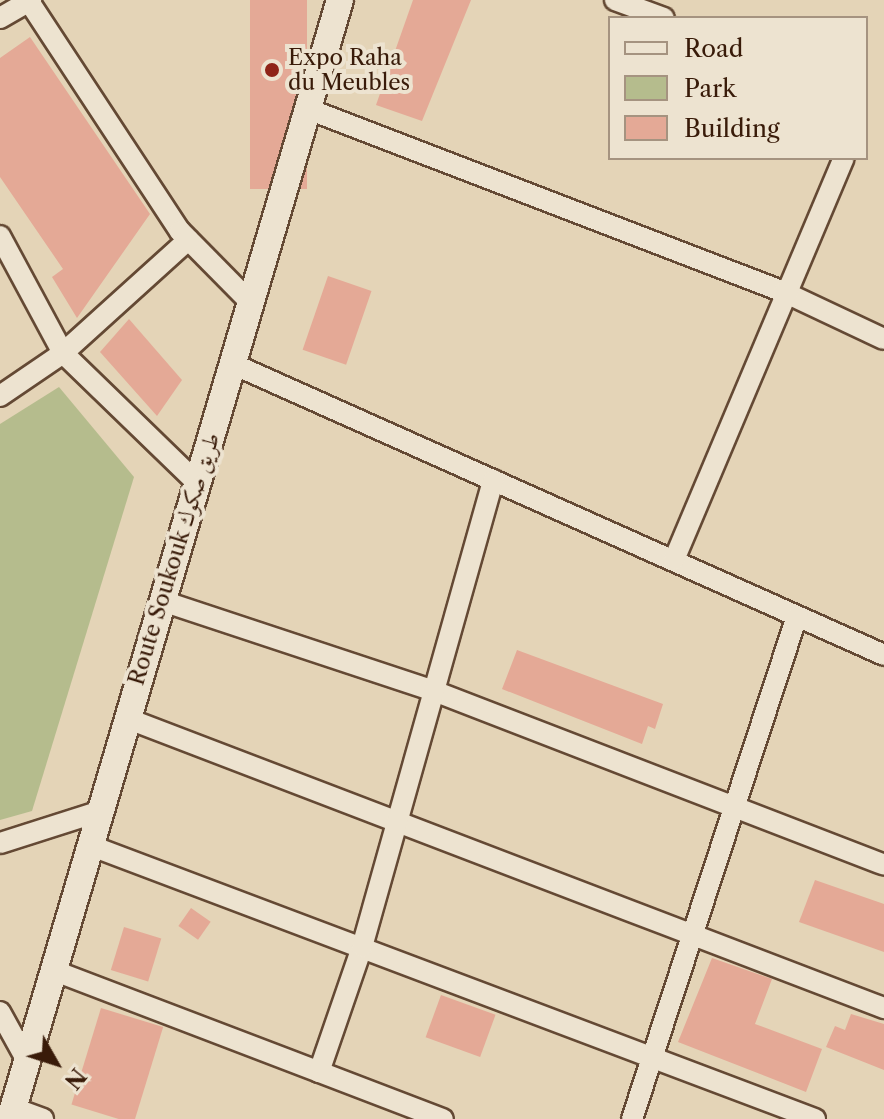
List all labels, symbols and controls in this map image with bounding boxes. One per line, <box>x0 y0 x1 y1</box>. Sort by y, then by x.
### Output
legend <box>608 16 868 160</box>
text: Road <box>684 34 743 63</box>
place label: Expo Raha du Meubles <box>288 44 410 96</box>
marker: Expo Raha du Meubles <box>263 61 281 79</box>
text: Park <box>684 74 736 103</box>
text: Building <box>684 114 780 143</box>
street label: Route Soukouk طريق صكوك <box>123 429 225 689</box>
north arrow <box>16 1023 96 1103</box>
text: N <box>59 1062 92 1094</box>

